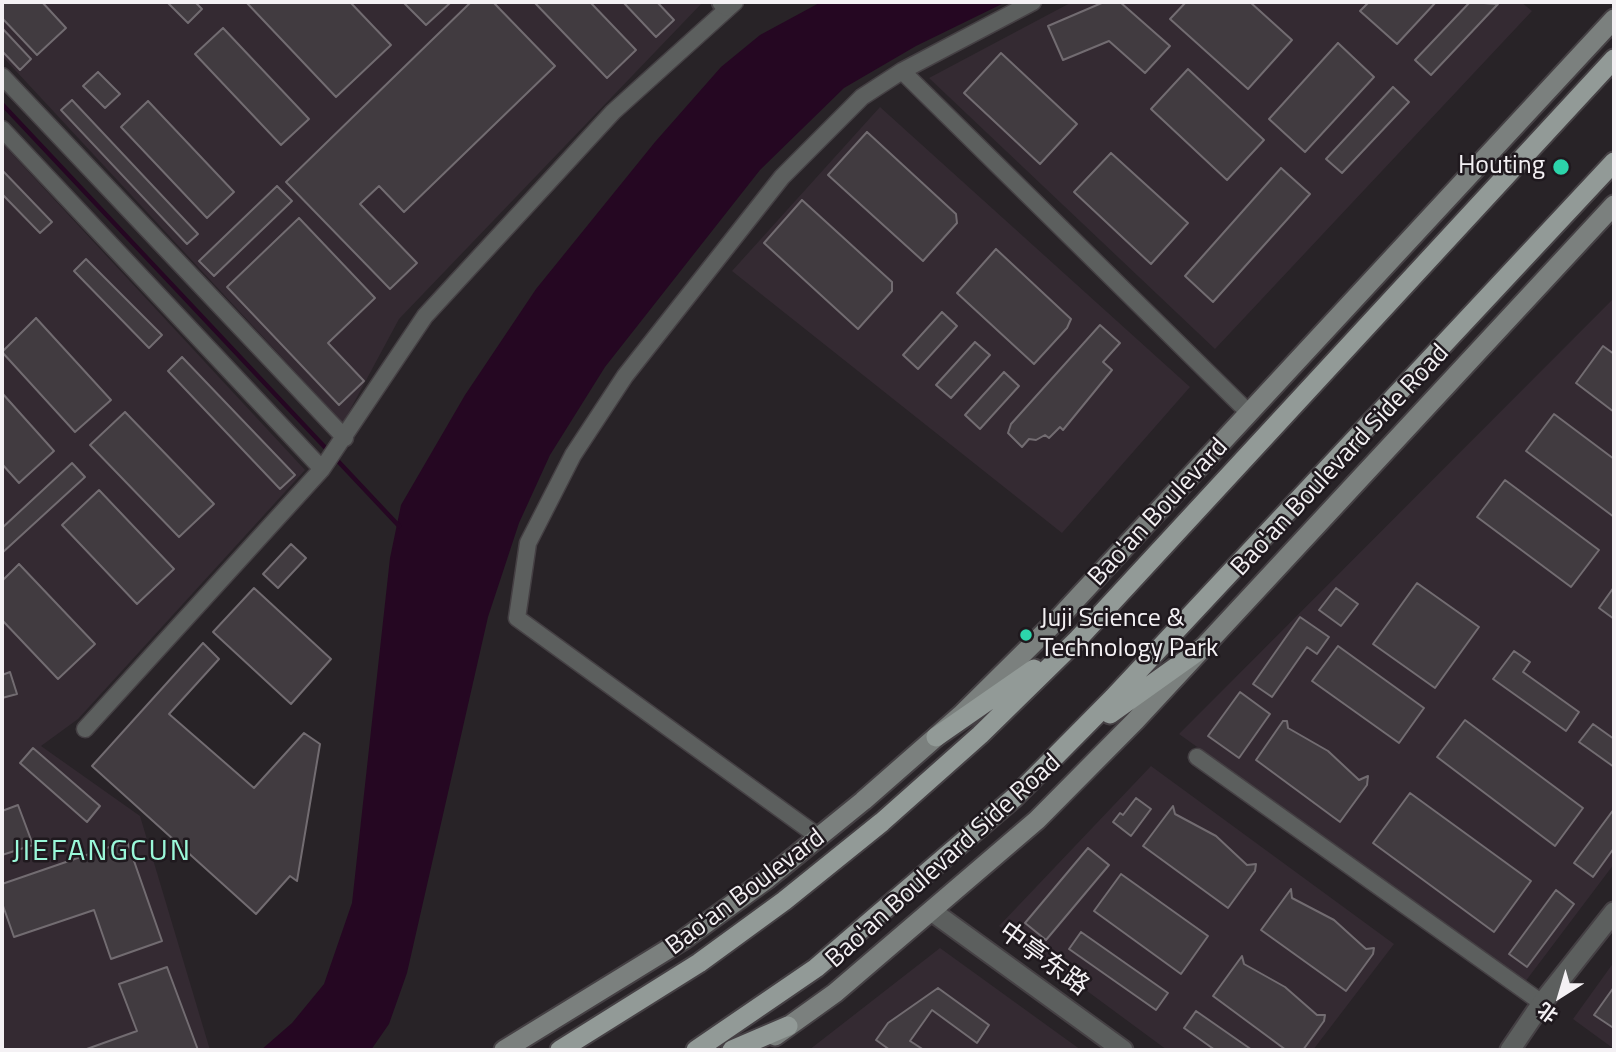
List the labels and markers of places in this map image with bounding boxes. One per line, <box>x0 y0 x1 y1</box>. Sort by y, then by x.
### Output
place label: Houting <box>1458 151 1545 183</box>
marker: Houting <box>1551 157 1571 177</box>
place label: Juji Science & Technology Park <box>1040 604 1219 666</box>
marker: Juji Science & Technology Park <box>1018 627 1034 643</box>

